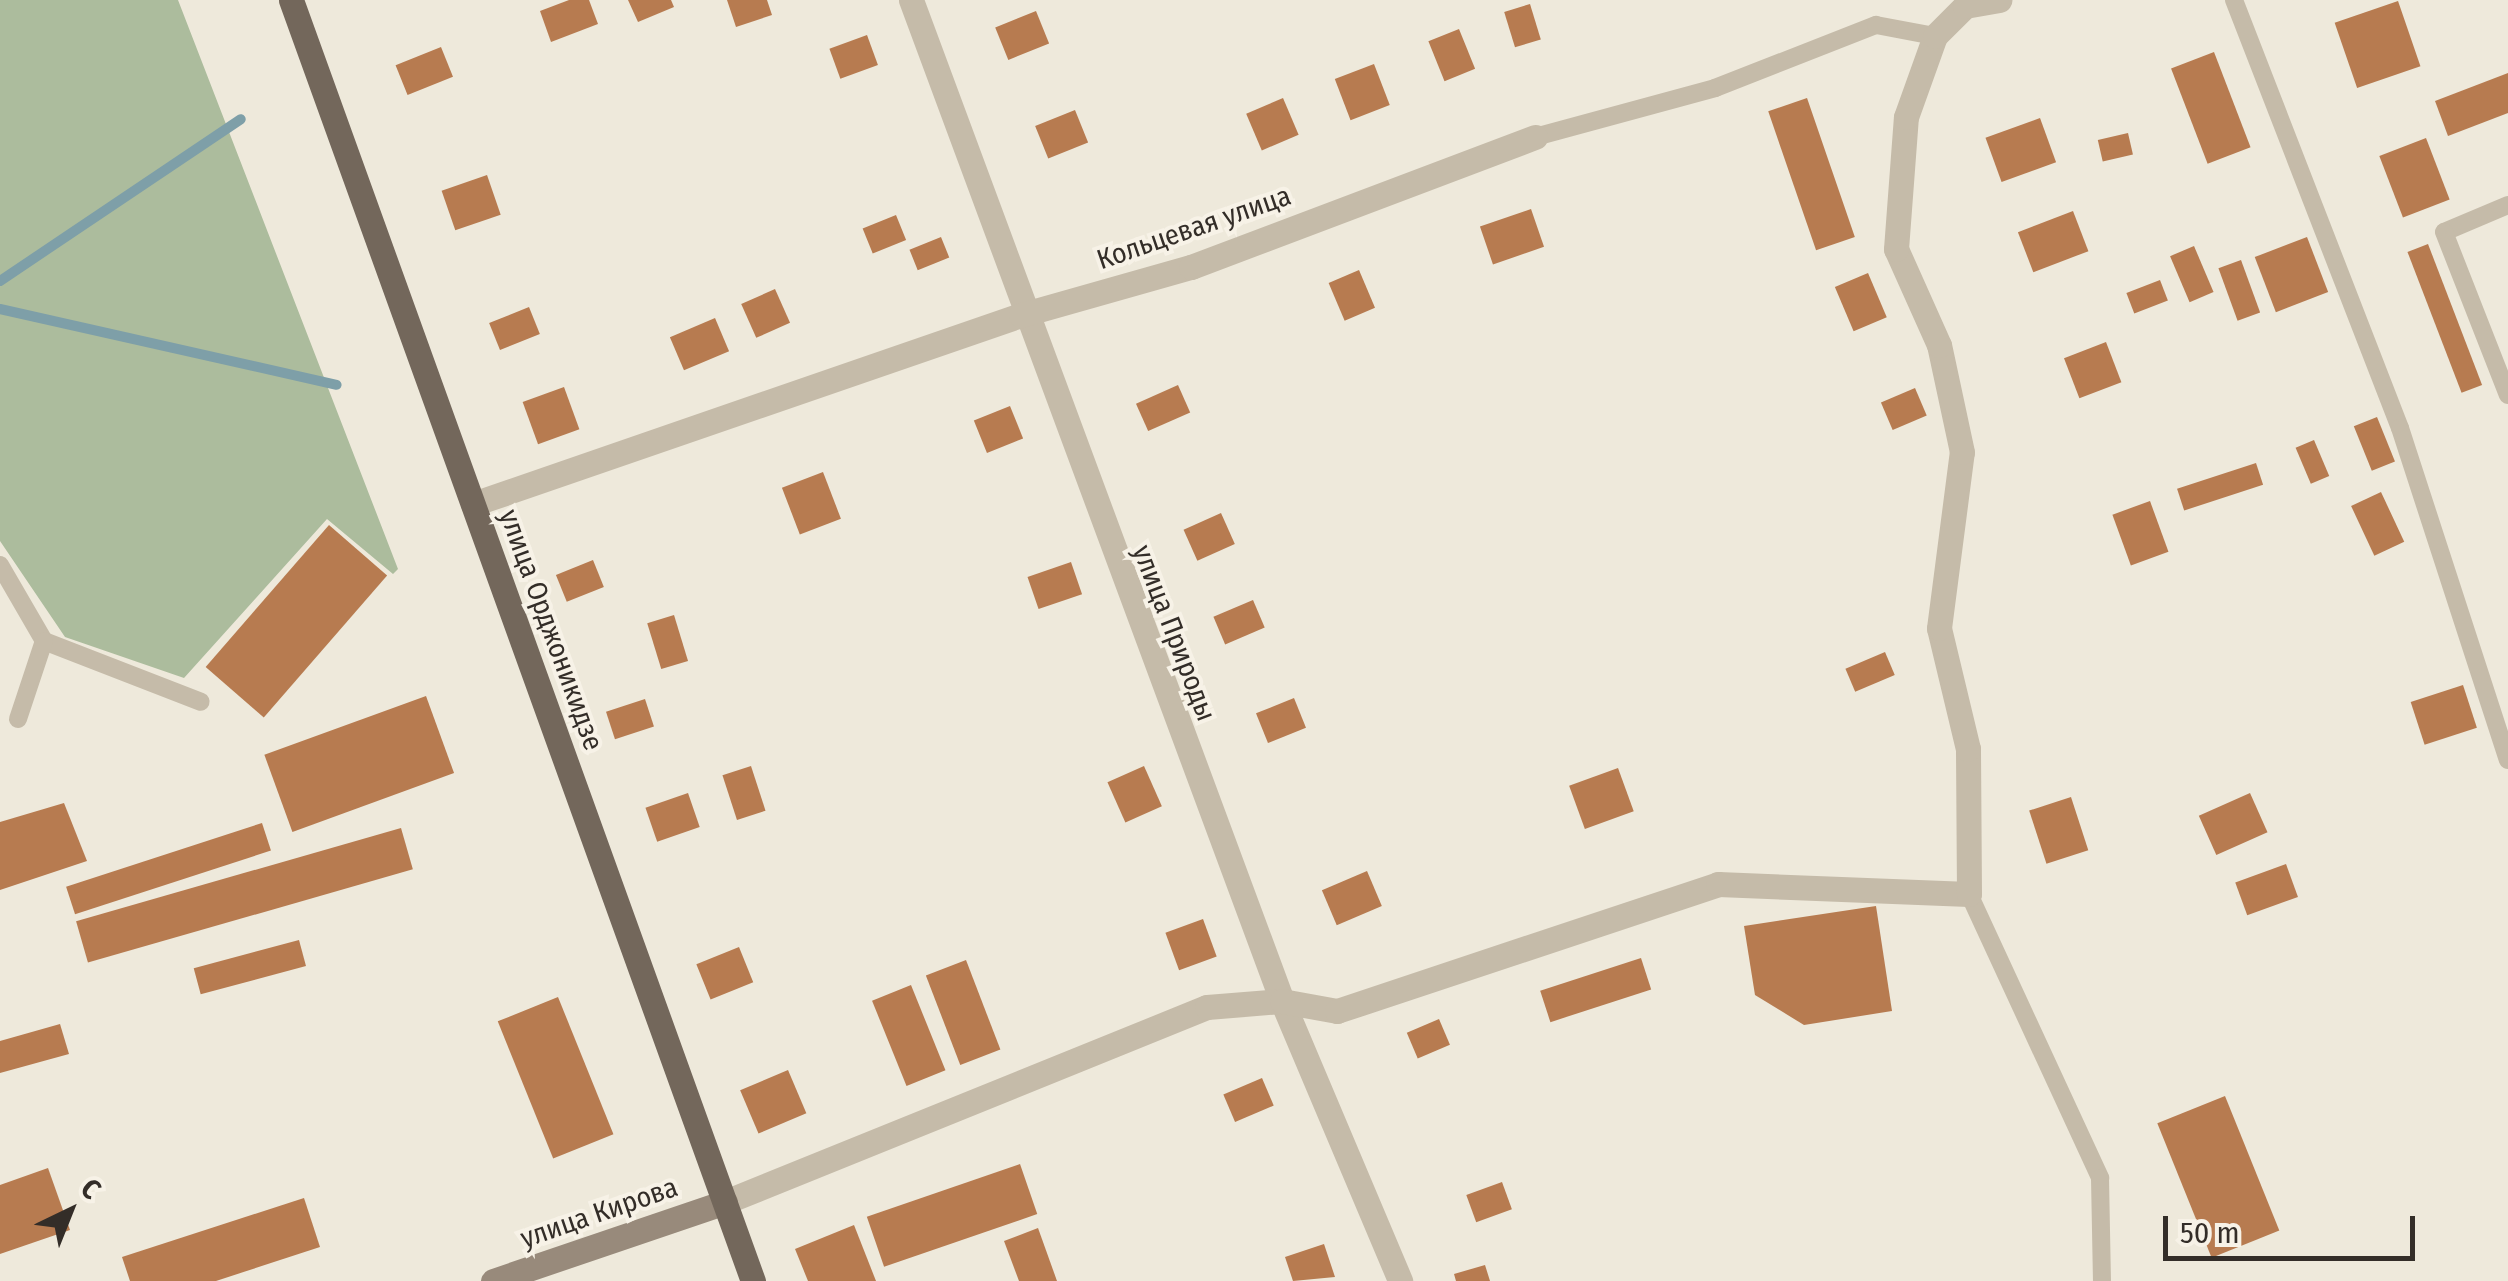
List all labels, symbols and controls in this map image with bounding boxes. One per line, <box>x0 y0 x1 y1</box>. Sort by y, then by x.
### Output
street label: Кольцевая улица <box>1093 179 1295 277</box>
street label: улица Орджоникидзе <box>492 505 610 755</box>
street label: улица Природы <box>1125 540 1223 726</box>
north arrow <box>20 1161 120 1261</box>
street label: улица Кирова <box>516 1170 682 1256</box>
text: С <box>74 1172 107 1206</box>
scale bar <box>2168 1196 2420 1258</box>
text: 50 m <box>2180 1215 2240 1251</box>

